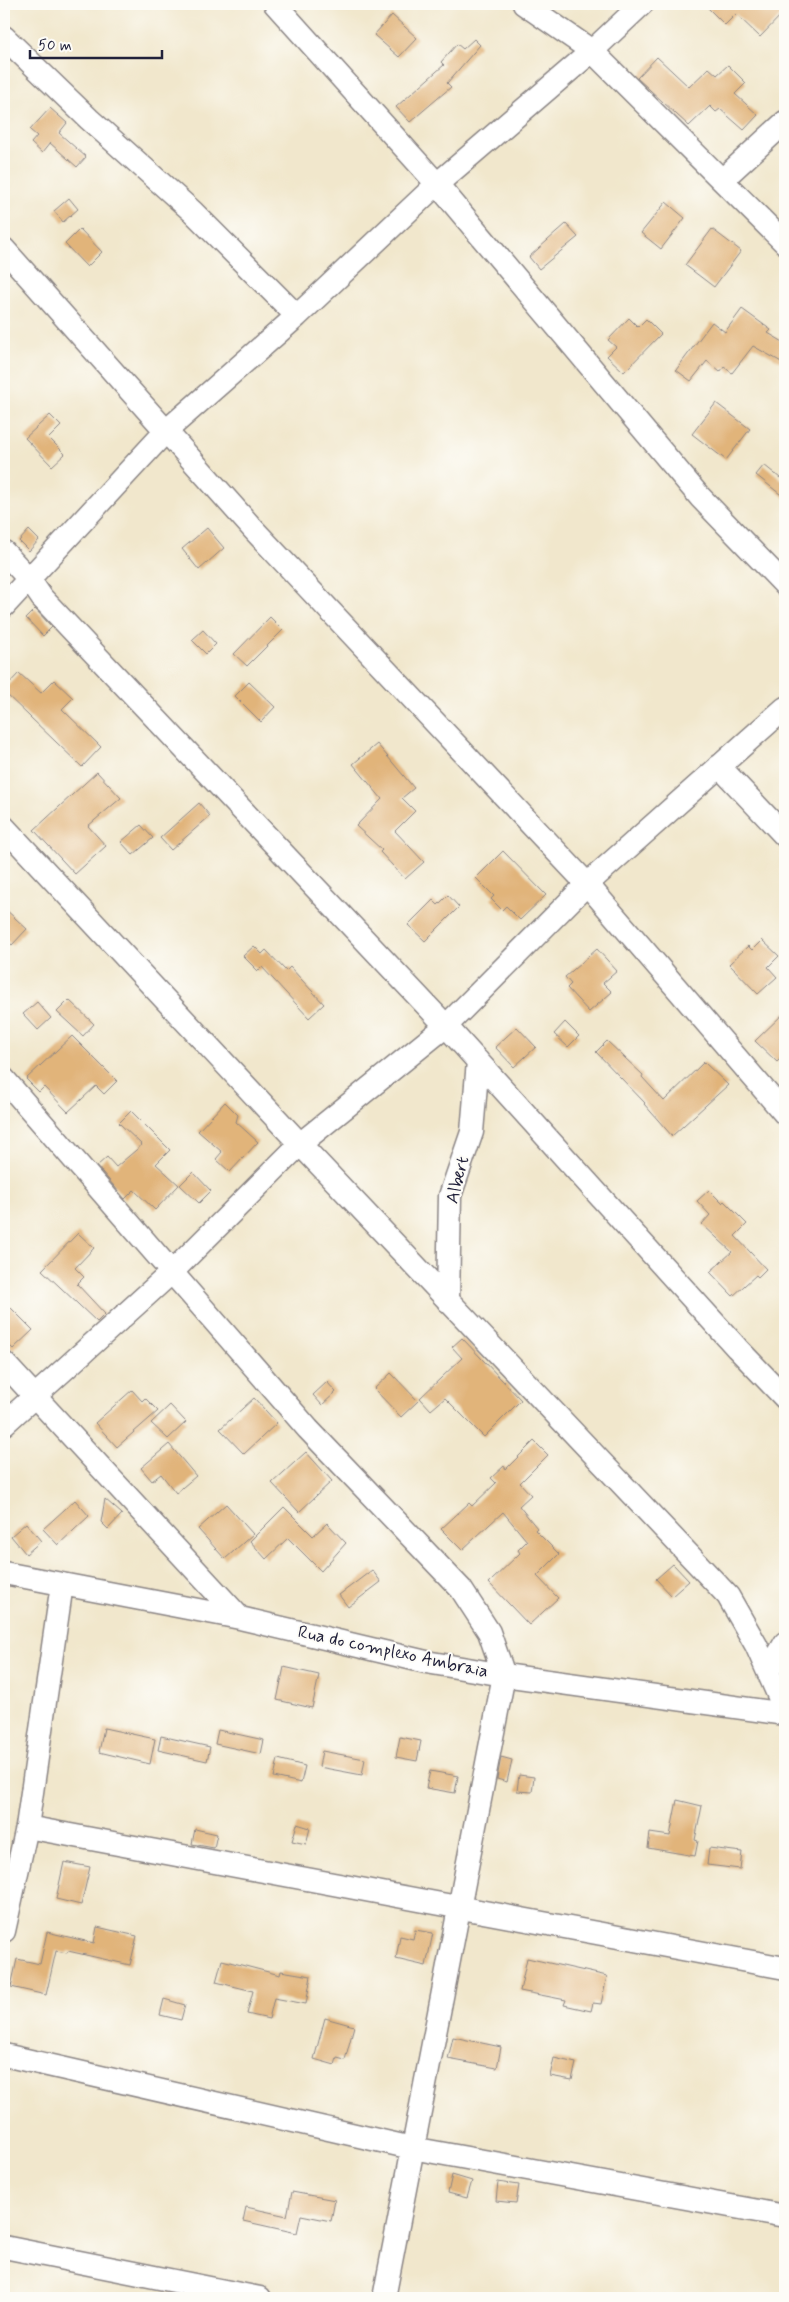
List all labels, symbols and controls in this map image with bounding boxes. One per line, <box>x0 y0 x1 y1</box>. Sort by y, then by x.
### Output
scale bar <box>30 28 162 60</box>
text: 50 m <box>38 36 72 56</box>
street label: Albert <box>441 1154 476 1206</box>
street label: Rua do complexo Ambraia <box>296 1620 490 1684</box>

